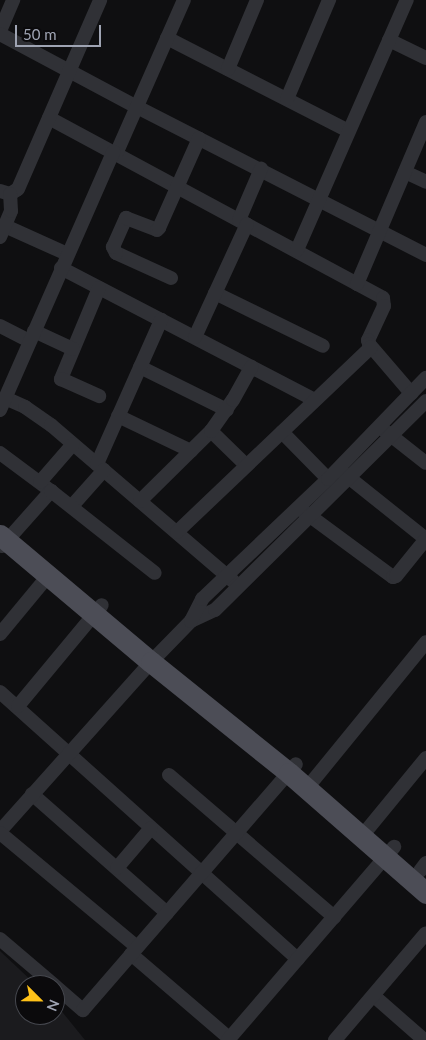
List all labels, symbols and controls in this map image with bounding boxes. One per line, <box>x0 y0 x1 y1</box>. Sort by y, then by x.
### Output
scale bar <box>18 15 104 47</box>
text: 50 m <box>23 25 57 43</box>
north arrow <box>15 975 65 1025</box>
text: N <box>43 997 63 1014</box>

